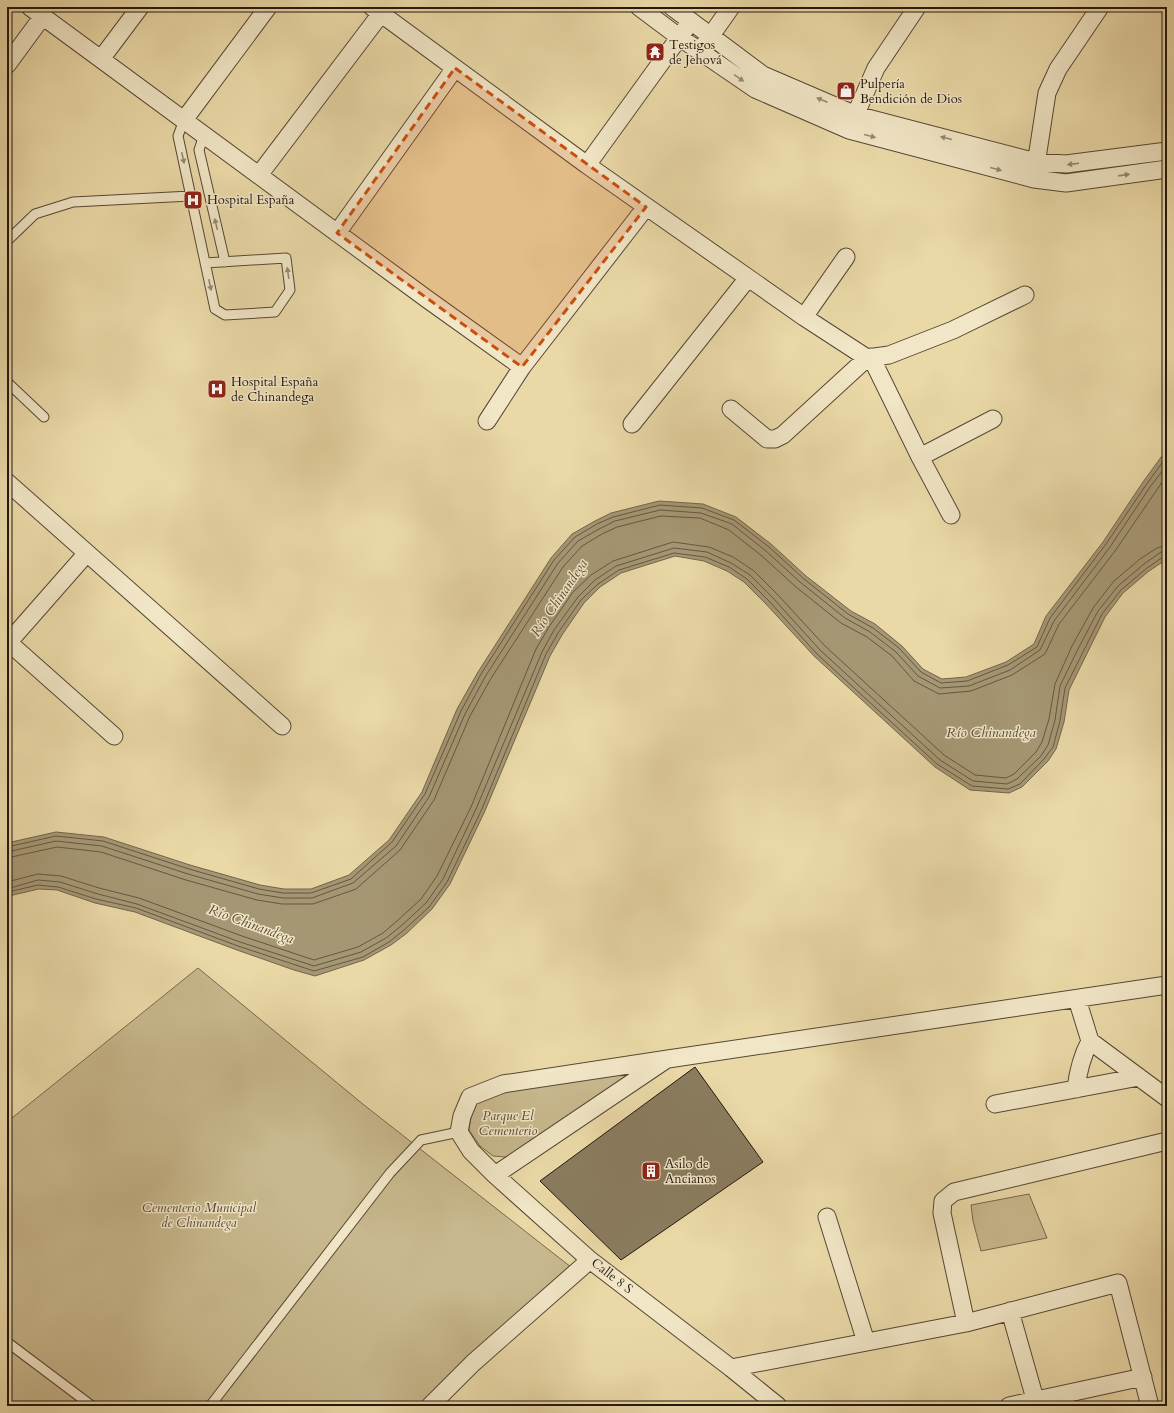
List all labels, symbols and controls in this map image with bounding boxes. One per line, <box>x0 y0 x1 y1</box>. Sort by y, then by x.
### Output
place label: Testigos de Jehová <box>669 36 722 69</box>
temple icon: Testigos de Jehová <box>644 41 666 63</box>
one-way arrow <box>734 74 744 82</box>
place label: Pulpería Bendición de Dios <box>860 75 962 108</box>
shop icon: Pulpería Bendición de Dios <box>835 80 857 102</box>
one-way arrow <box>815 97 827 103</box>
one-way arrow <box>864 133 876 139</box>
one-way arrow <box>940 135 952 141</box>
one-way arrow <box>181 151 187 164</box>
one-way arrow <box>1067 160 1079 167</box>
one-way arrow <box>990 167 1002 173</box>
one-way arrow <box>1118 172 1130 178</box>
hospital icon: Hospital España <box>182 189 204 211</box>
place label: Hospital España <box>207 191 295 209</box>
one-way arrow <box>212 218 218 230</box>
one-way arrow <box>285 267 291 279</box>
one-way arrow <box>208 279 214 291</box>
place label: Hospital España de Chinandega <box>231 373 319 406</box>
hospital icon: Hospital España de Chinandega <box>206 378 228 400</box>
water label: Río Chinandega <box>526 556 592 640</box>
water label: Río Chinandega <box>946 723 1036 742</box>
water label: Río Chinandega <box>206 900 296 948</box>
park label: Parque El Cementerio <box>479 1107 537 1140</box>
place label: Asilo de Ancianos <box>665 1155 716 1188</box>
building icon: Asilo de Ancianos <box>640 1160 662 1182</box>
park label: Cementerio Municipal de Chinandega <box>142 1199 256 1232</box>
street label: Calle 8 S <box>587 1254 637 1298</box>

